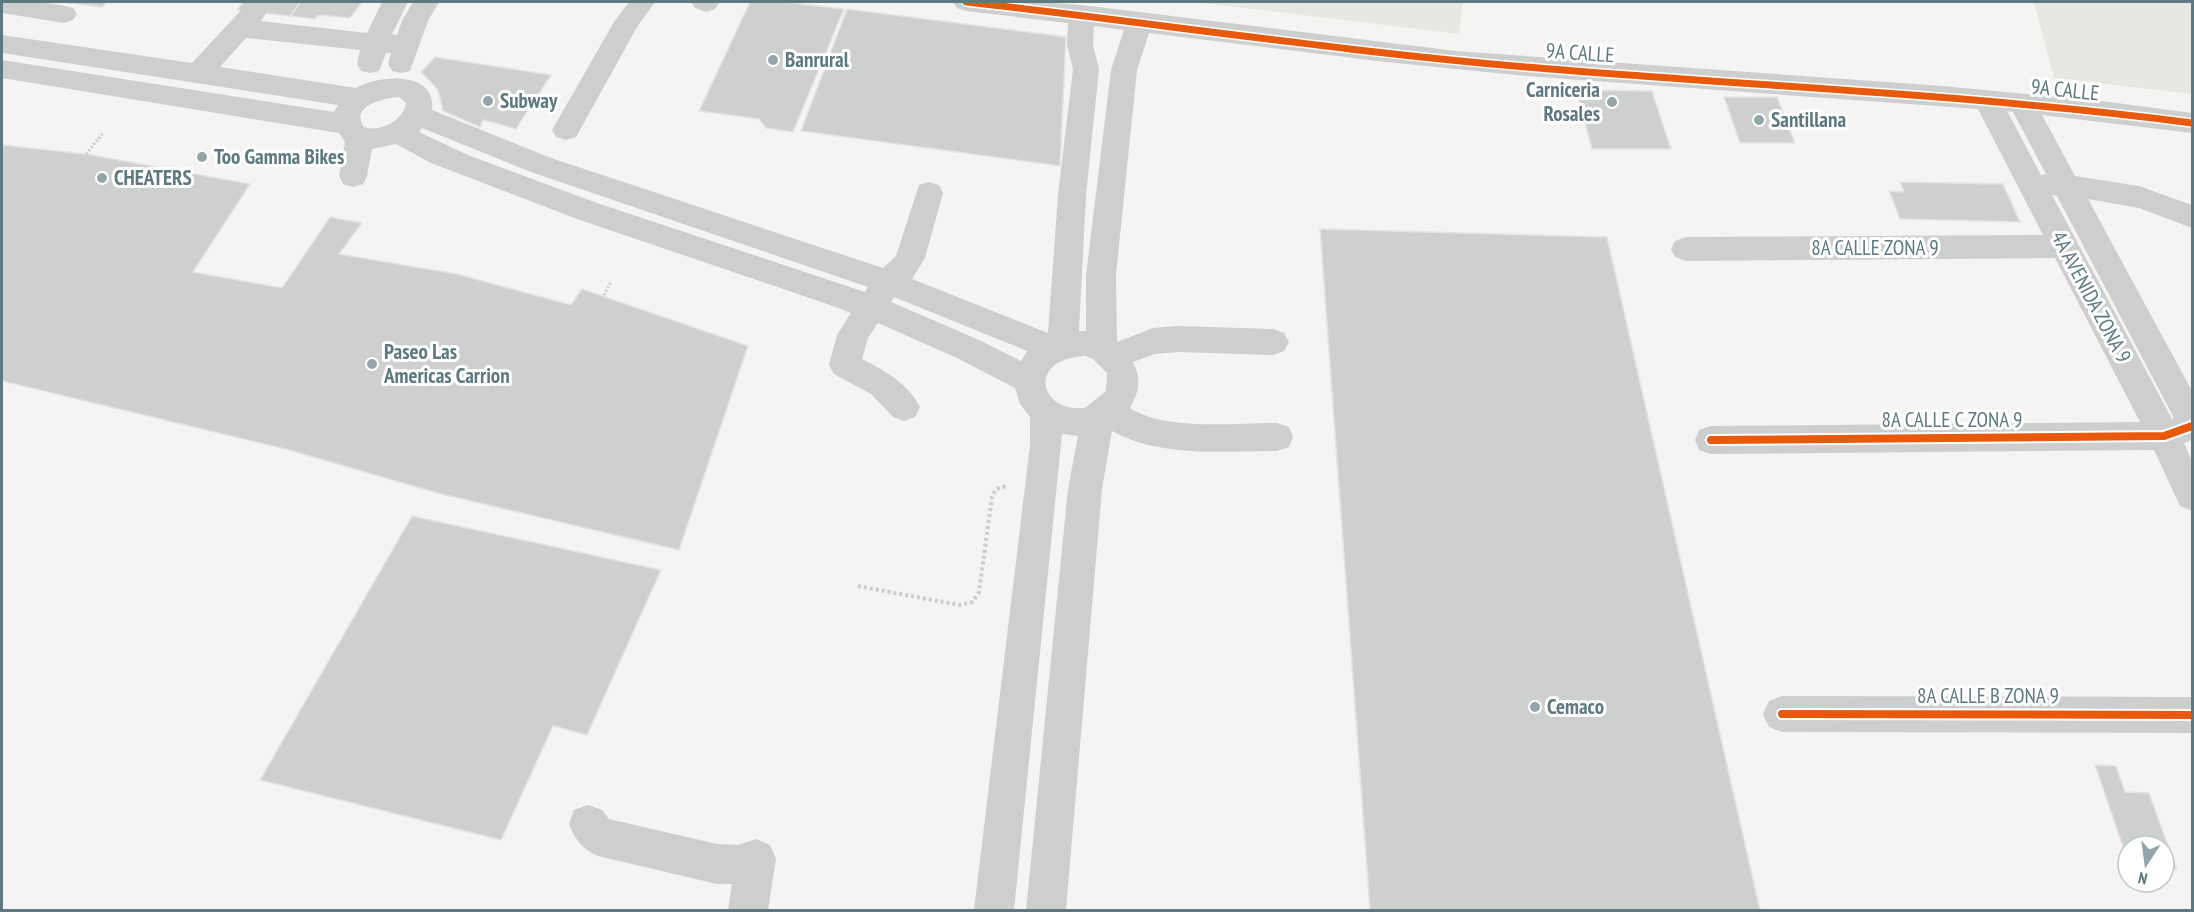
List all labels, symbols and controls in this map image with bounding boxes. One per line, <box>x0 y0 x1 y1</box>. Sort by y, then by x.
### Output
street label: 9A CALLE <box>1545 37 1615 68</box>
place label: Banrural <box>785 46 850 73</box>
marker: Banrural <box>766 53 780 67</box>
street label: 9A CALLE <box>2030 72 2101 107</box>
place label: Carniceria Rosales <box>1526 76 1600 127</box>
place label: Subway <box>500 87 558 114</box>
marker: Subway <box>481 94 495 108</box>
marker: Carniceria Rosales <box>1605 95 1619 109</box>
place label: Santillana <box>1771 106 1846 133</box>
marker: Santillana <box>1752 113 1766 127</box>
place label: Too Gamma Bikes <box>214 143 344 170</box>
marker: Too Gamma Bikes <box>195 150 209 164</box>
place label: CHEATERS <box>114 164 192 191</box>
marker: CHEATERS <box>95 171 109 185</box>
street label: 4A AVENIDA ZONA 9 <box>2045 226 2137 367</box>
street label: 8A CALLE ZONA 9 <box>1811 234 1939 261</box>
place label: Paseo Las Americas Carrion <box>383 338 510 389</box>
marker: Paseo Las Americas Carrion <box>365 357 379 371</box>
street label: 8A CALLE C ZONA 9 <box>1882 406 2022 433</box>
street label: 8A CALLE B ZONA 9 <box>1917 682 2059 709</box>
place label: Cemaco <box>1547 693 1604 720</box>
marker: Cemaco <box>1528 700 1542 714</box>
north arrow <box>2116 834 2176 894</box>
text: N <box>2136 868 2149 889</box>

